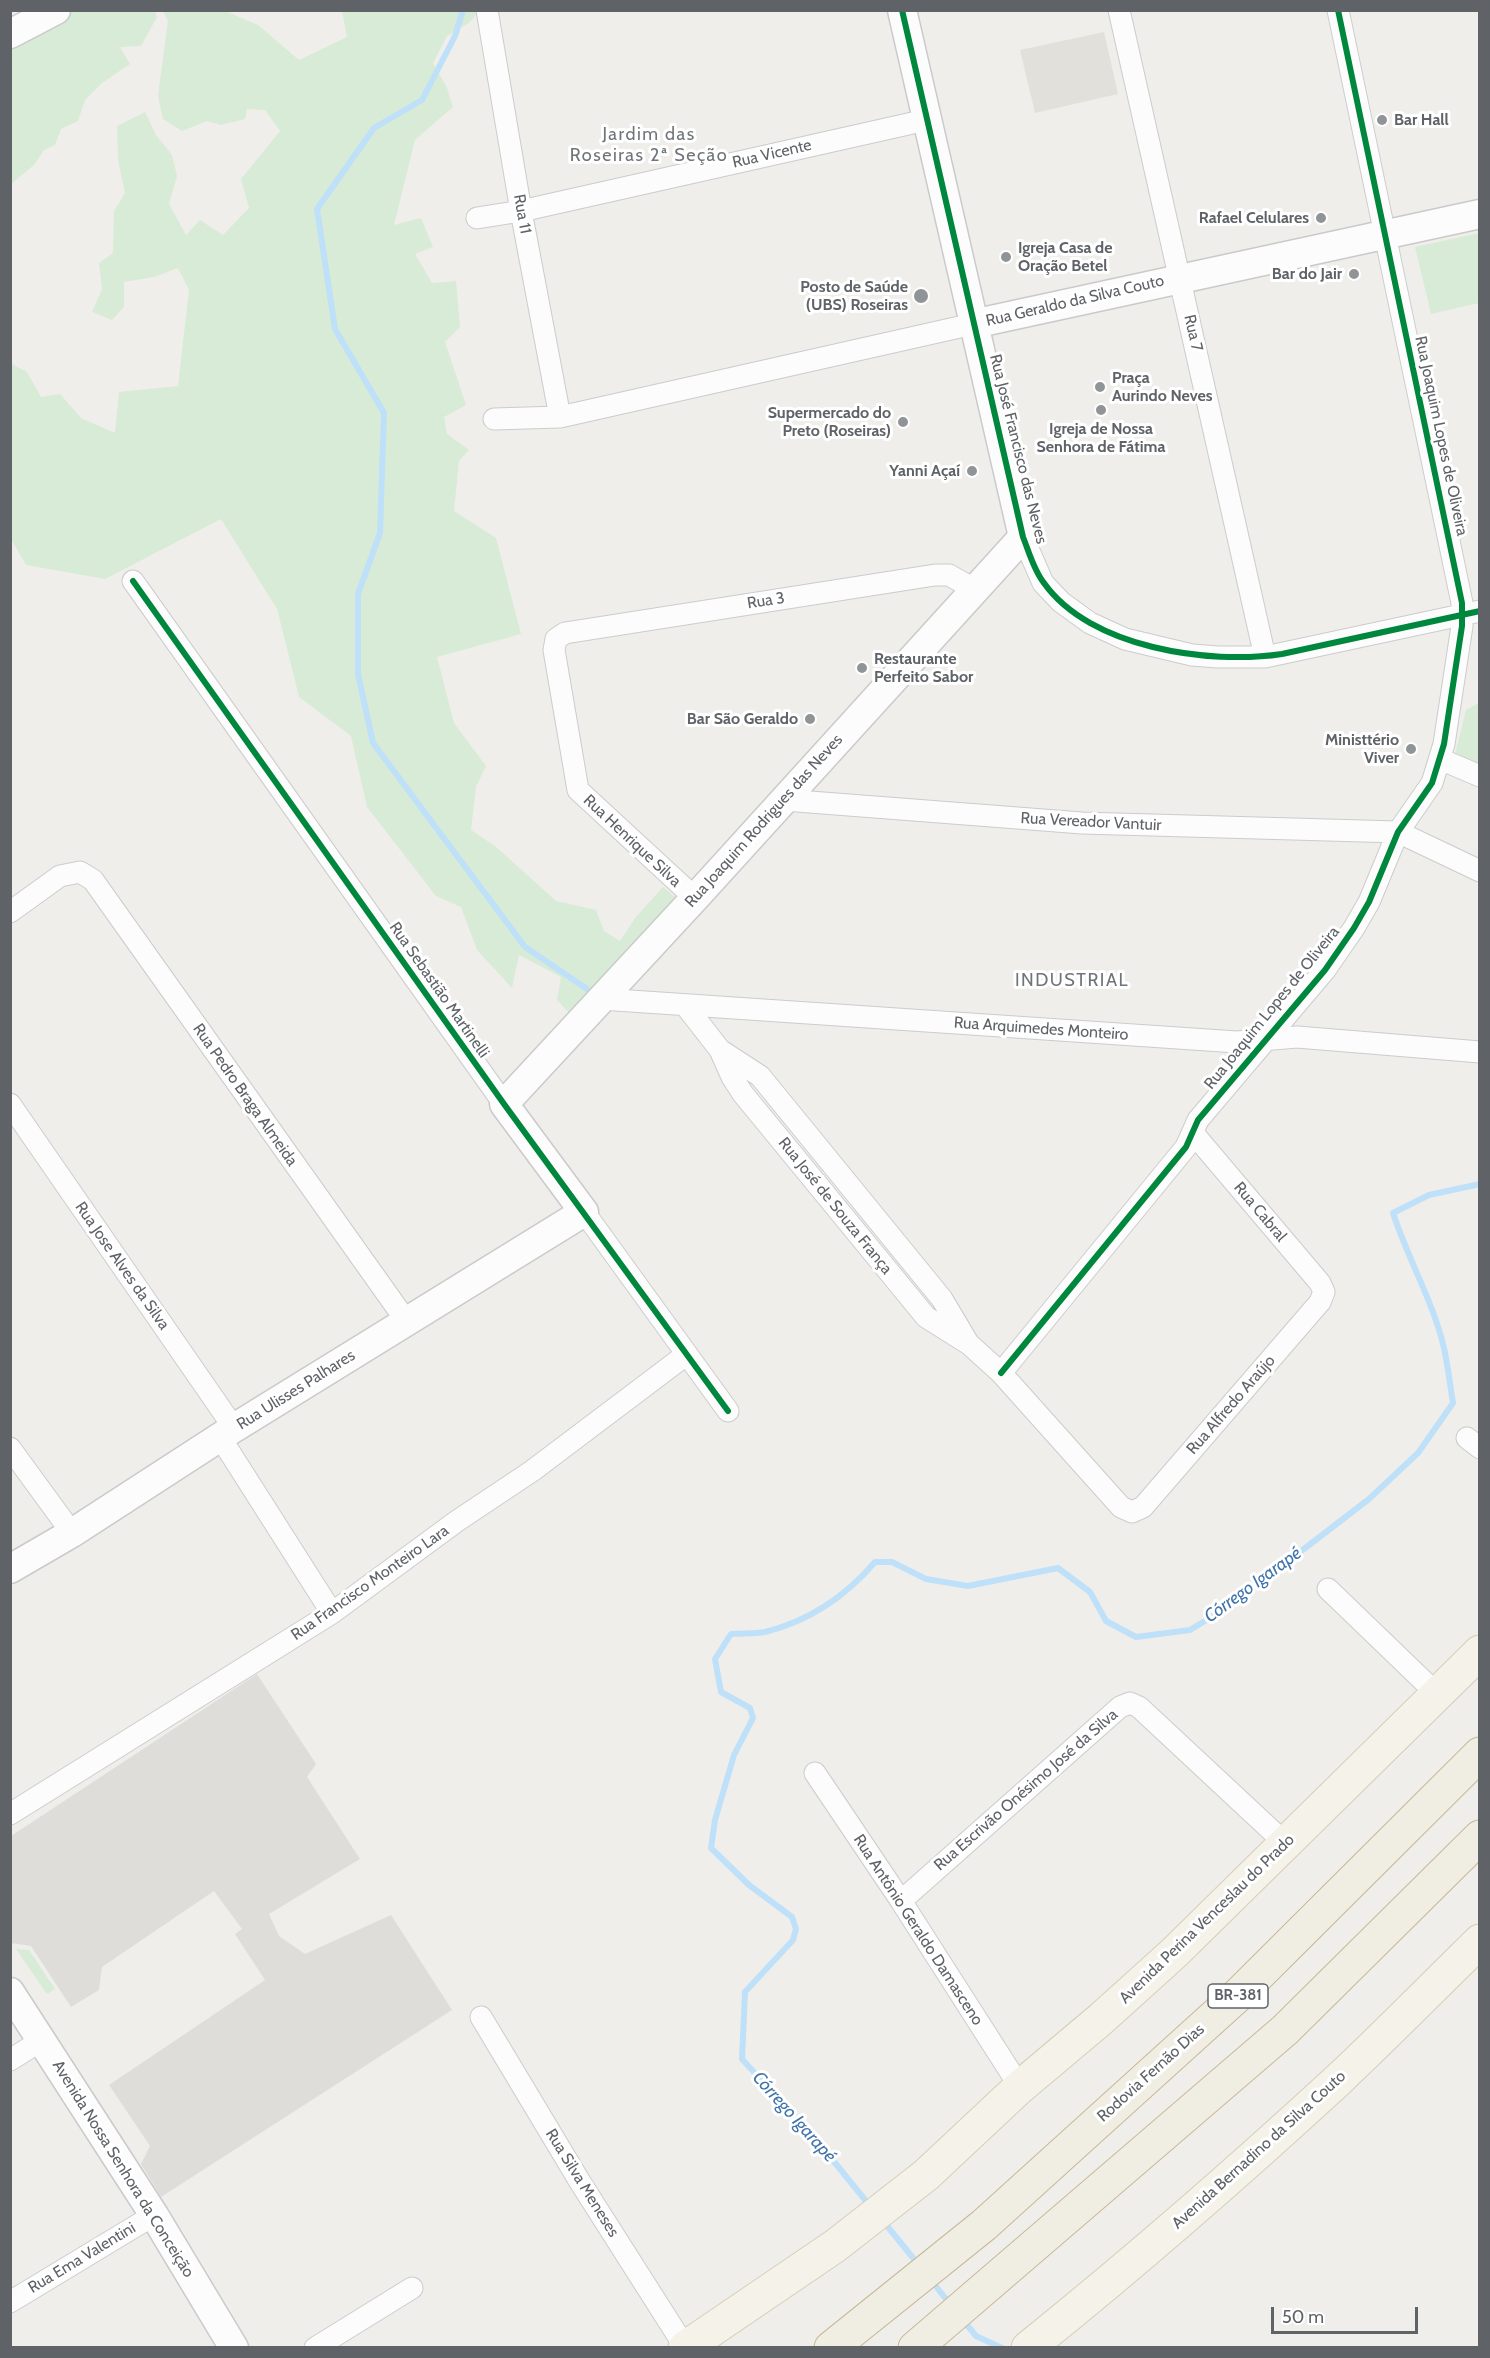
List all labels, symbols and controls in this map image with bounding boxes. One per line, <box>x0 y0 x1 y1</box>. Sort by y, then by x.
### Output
place label: Bar Hall <box>1394 110 1449 130</box>
marker: Bar Hall <box>1375 113 1389 127</box>
district label: Jardim das Roseiras 2ª Seção <box>583 124 715 166</box>
street label: Rua Vicente <box>731 136 813 172</box>
street label: Rua 11 <box>509 193 535 235</box>
place label: Rafael Celulares <box>1199 208 1309 228</box>
marker: Rafael Celulares <box>1314 211 1328 225</box>
place label: Igreja Casa de Oração Betel <box>1018 238 1112 276</box>
marker: Igreja Casa de Oração Betel <box>999 250 1013 264</box>
place label: Bar do Jair <box>1272 264 1342 284</box>
marker: Bar do Jair <box>1347 267 1361 281</box>
street label: Rua Geraldo da Silva Couto <box>984 271 1166 331</box>
place label: Posto de Saúde (UBS) Roseiras <box>800 277 908 315</box>
marker: Posto de Saúde (UBS) Roseiras <box>912 287 930 305</box>
street label: Rua 7 <box>1179 313 1207 353</box>
street label: Rua Joaquim Lopes de Oliveira <box>1410 334 1472 538</box>
street label: Rua José Francisco das Neves <box>985 352 1051 546</box>
place label: Praça Aurindo Neves <box>1112 368 1212 406</box>
marker: Praça Aurindo Neves <box>1093 380 1107 394</box>
place label: Supermercado do Preto (Roseiras) <box>768 403 891 441</box>
marker: Igreja de Nossa Senhora de Fátima <box>1094 403 1108 417</box>
marker: Supermercado do Preto (Roseiras) <box>896 415 910 429</box>
place label: Igreja de Nossa Senhora de Fátima <box>1037 419 1165 457</box>
place label: Yanni Açaí <box>889 461 960 481</box>
marker: Yanni Açaí <box>965 464 979 478</box>
street label: Rua 3 <box>746 589 786 613</box>
place label: Restaurante Perfeito Sabor <box>874 649 973 687</box>
marker: Restaurante Perfeito Sabor <box>855 661 869 675</box>
place label: Bar São Geraldo <box>687 709 798 729</box>
marker: Bar São Geraldo <box>803 712 817 726</box>
street label: Rua Joaquim Rodrigues das Neves <box>681 730 847 912</box>
place label: Ministtério Viver <box>1325 730 1399 768</box>
marker: Ministtério Viver <box>1404 742 1418 756</box>
street label: Rua Henrique Silva <box>579 791 685 891</box>
street label: Rua Vereador Vantuir <box>1020 809 1162 835</box>
street label: Rua Sebastião Martinelli <box>385 918 493 1062</box>
street label: Rua Joaquim Lopes de Oliveira <box>1200 923 1344 1093</box>
district label: INDUSTRIAL <box>1015 970 1129 992</box>
street label: Rua Arquimedes Monteiro <box>953 1013 1129 1045</box>
street label: Rua Pedro Braga Almeida <box>189 1020 301 1170</box>
street label: Rua José de Souza França <box>774 1134 896 1278</box>
street label: Rua Cabral <box>1230 1178 1290 1246</box>
street label: Rua Jose Alves da Silva <box>71 1198 173 1334</box>
street label: Rua Ulisses Palhares <box>233 1346 359 1434</box>
street label: Rua Alfredo Araújo <box>1183 1351 1279 1459</box>
street label: Rua Francisco Monteiro Lara <box>287 1521 453 1645</box>
water label: Córrego Igarapé <box>1200 1543 1306 1627</box>
street label: Rua Escrivão Onésimo José da Silva <box>930 1705 1122 1875</box>
street label: Avenida Perina Venceslau do Prado <box>1116 1830 1298 2008</box>
street label: Rua Antônio Geraldo Damasceno <box>849 1831 987 2029</box>
road number: BR-381 <box>1208 1984 1268 2008</box>
street label: Rodovia Fernão Dias <box>1094 2020 1208 2126</box>
street label: Avenida Nossa Senhora da Conceição <box>48 2057 198 2281</box>
water label: Córrego Igarapé <box>748 2067 840 2167</box>
street label: Avenida Bernadino da Silva Couto <box>1168 2067 1350 2233</box>
street label: Rua Silva Meneses <box>541 2125 623 2241</box>
street label: Rua Ema Valentini <box>25 2218 139 2298</box>
scale bar <box>1274 2295 1421 2333</box>
text: 50 m <box>1282 2306 1324 2328</box>

